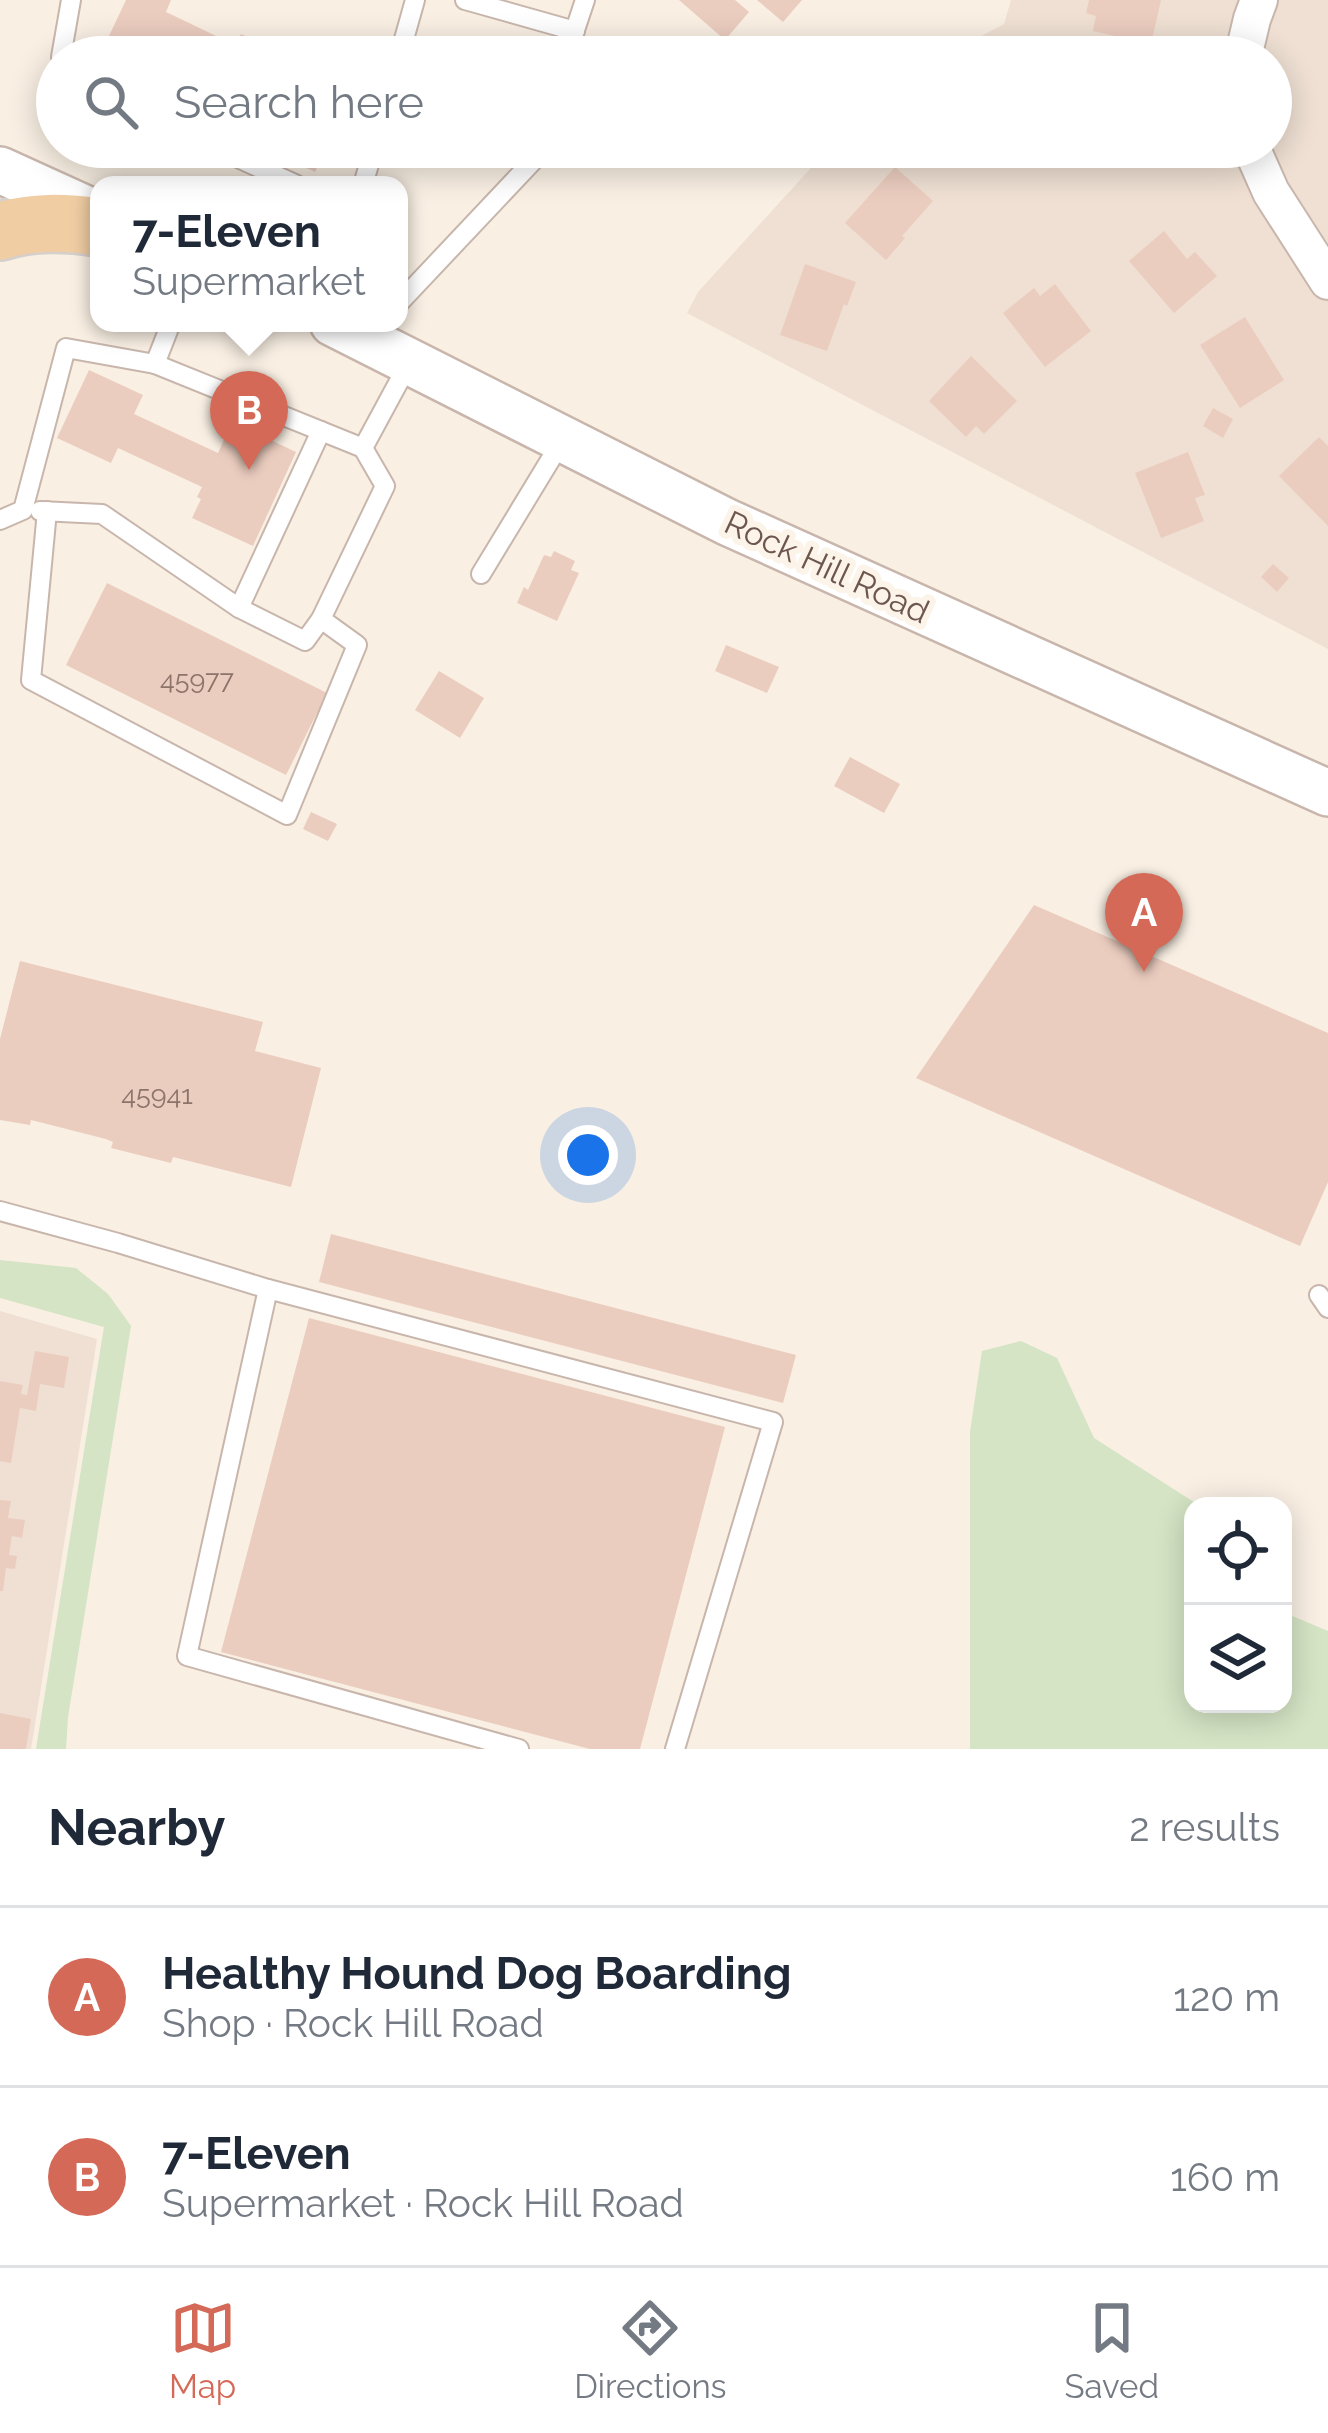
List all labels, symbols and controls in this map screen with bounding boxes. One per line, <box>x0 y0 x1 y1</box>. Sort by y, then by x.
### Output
search box <box>36 36 1292 168</box>
icon: search <box>78 69 144 135</box>
text: Search here <box>174 76 424 129</box>
popup <box>90 176 408 332</box>
text: 7-Eleven <box>132 205 321 258</box>
text: Supermarket <box>132 258 366 304</box>
pin: B <box>210 371 288 470</box>
street label: Rock Hill Road <box>719 503 935 631</box>
house number: 45977 <box>160 664 235 695</box>
pin: A <box>1105 873 1183 972</box>
house number: 45941 <box>121 1079 193 1110</box>
your location <box>558 1125 618 1185</box>
map controls <box>1184 1497 1292 1713</box>
button: locate <box>1184 1497 1292 1605</box>
button: layers <box>1184 1605 1292 1713</box>
text: Nearby <box>48 1797 225 1857</box>
text: 2 results <box>1129 1804 1280 1850</box>
text: Healthy Hound Dog Boarding <box>162 1947 791 2000</box>
text: A <box>74 1974 100 2020</box>
text: 120 m <box>1173 1974 1280 2020</box>
text: Shop · Rock Hill Road <box>162 2000 544 2046</box>
text: 7-Eleven <box>162 2127 351 2180</box>
text: B <box>74 2154 100 2200</box>
text: 160 m <box>1170 2154 1280 2200</box>
text: Supermarket · Rock Hill Road <box>162 2180 684 2226</box>
tab: Map <box>169 2295 236 2406</box>
tab: Directions <box>574 2295 727 2406</box>
tab: Saved <box>1065 2295 1159 2406</box>

